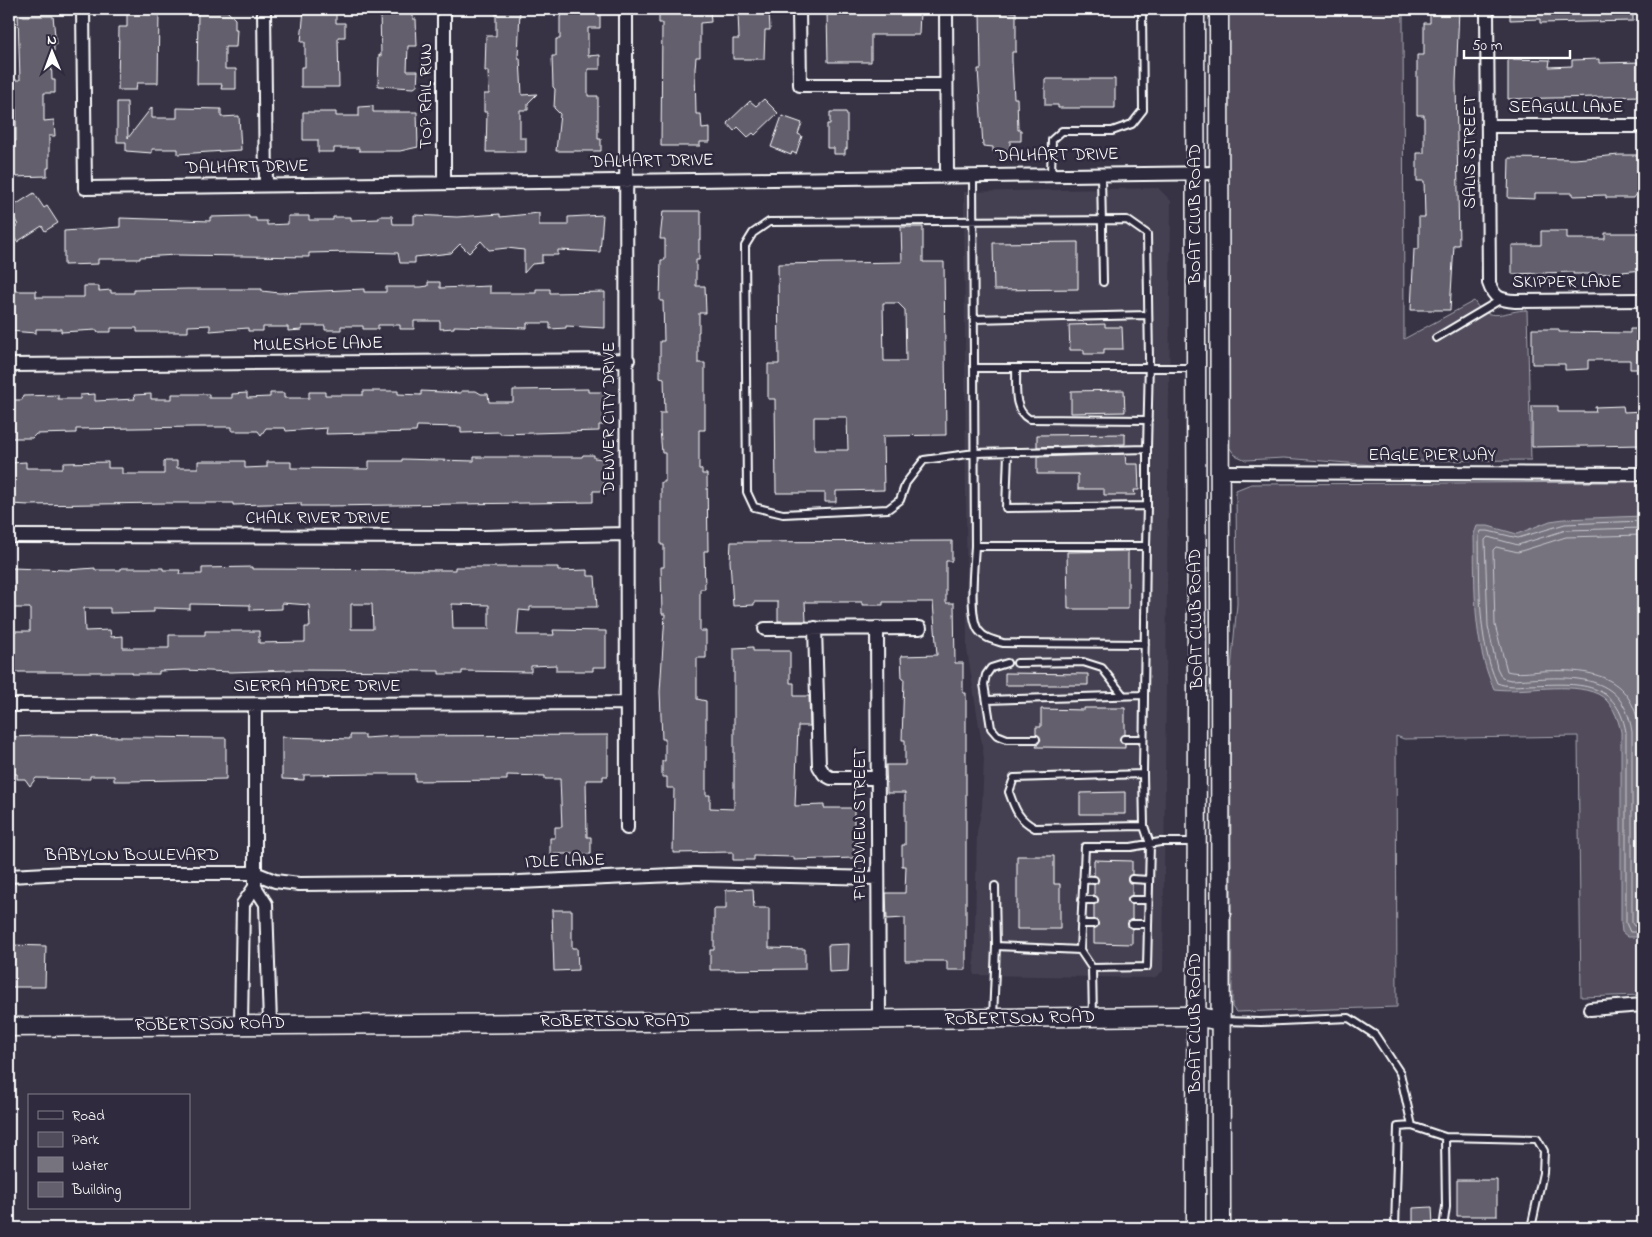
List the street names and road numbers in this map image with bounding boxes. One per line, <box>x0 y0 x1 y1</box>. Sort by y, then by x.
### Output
street label: TOP RAIL RUN <box>414 43 440 149</box>
street label: SALIS STREET <box>1458 95 1484 209</box>
street label: SEAGULL LANE <box>1509 95 1624 121</box>
street label: DALHART DRIVE <box>994 142 1119 170</box>
street label: BOAT CLUB ROAD <box>1183 144 1209 285</box>
street label: DALHART DRIVE <box>589 148 714 176</box>
street label: DALHART DRIVE <box>184 154 309 182</box>
street label: SKIPPER LANE <box>1512 270 1622 296</box>
street label: MULESHOE LANE <box>253 331 383 359</box>
street label: DENVER CITY DRIVE <box>597 341 623 495</box>
street label: EAGLE PIER WAY <box>1368 443 1497 469</box>
street label: CHALK RIVER DRIVE <box>245 506 391 532</box>
street label: BOAT CLUB ROAD <box>1183 548 1211 691</box>
street label: SIERRA MADRE DRIVE <box>233 674 401 700</box>
street label: FIELDVIEW STREET <box>848 748 874 901</box>
street label: BABYLON BOULEVARD <box>44 843 219 869</box>
street label: IDLE LANE <box>524 848 606 876</box>
street label: BOAT CLUB ROAD <box>1183 953 1209 1094</box>
street label: ROBERTSON ROAD <box>945 1005 1095 1033</box>
street label: ROBERTSON ROAD <box>540 1009 690 1035</box>
street label: ROBERTSON ROAD <box>135 1011 285 1039</box>

